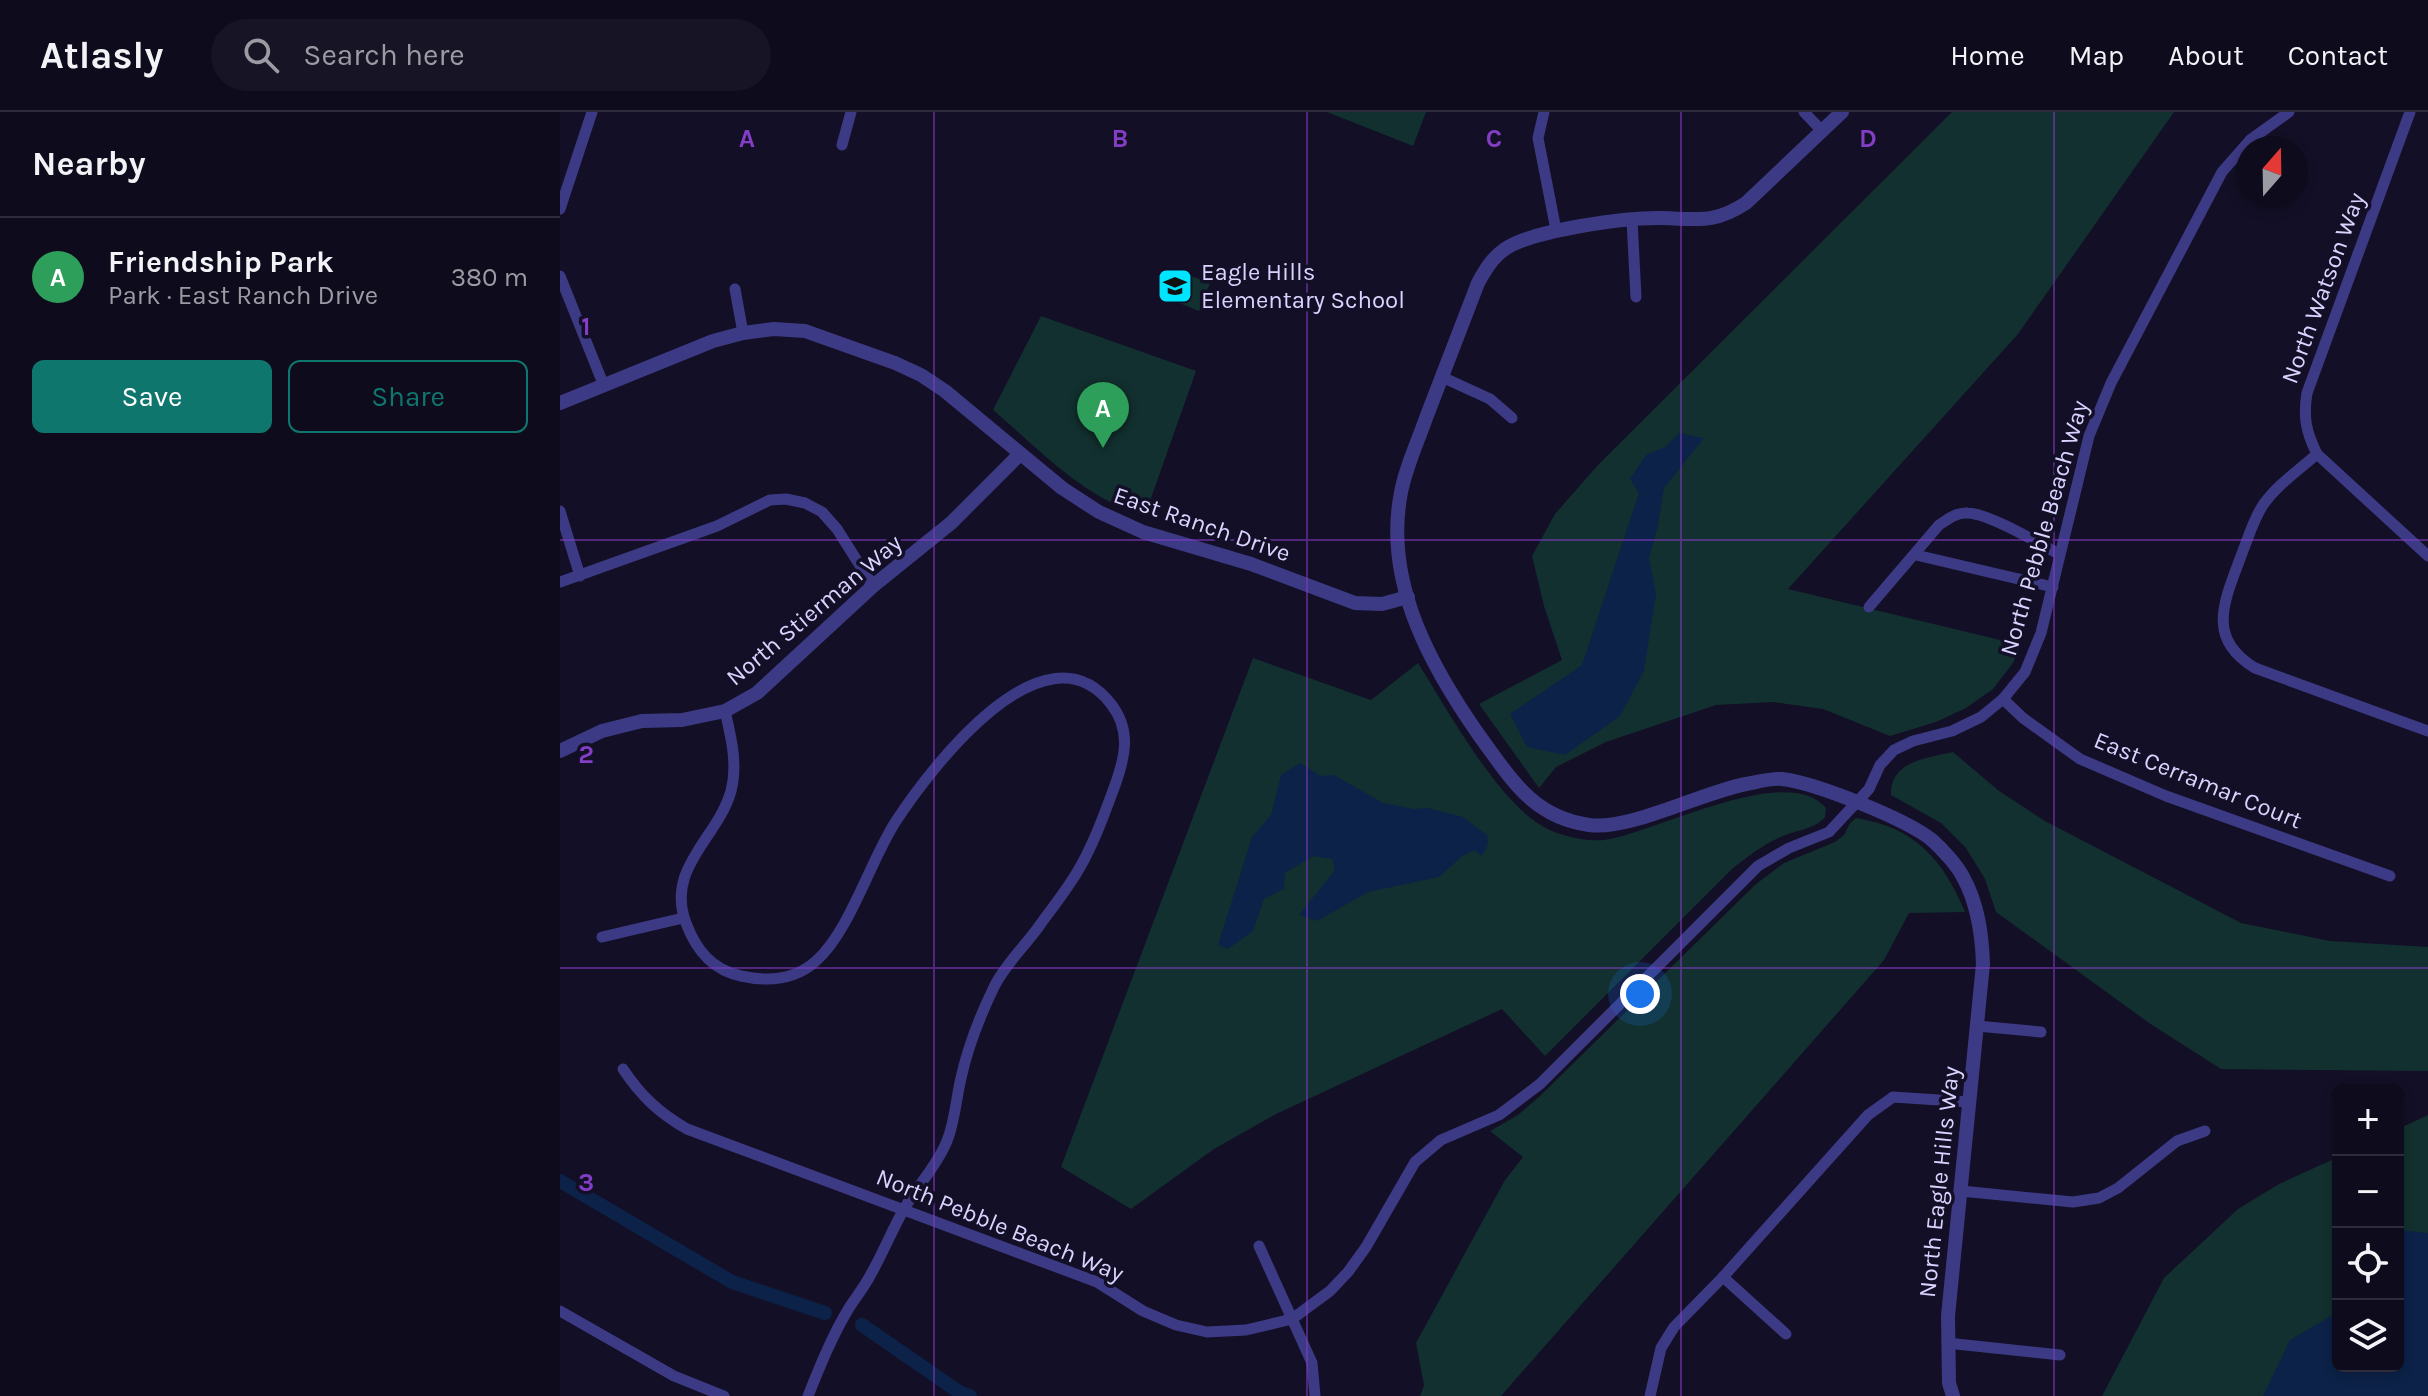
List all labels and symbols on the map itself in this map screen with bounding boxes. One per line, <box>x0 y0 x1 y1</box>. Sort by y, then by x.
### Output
text: A <box>739 123 755 154</box>
text: B <box>1112 123 1128 154</box>
text: C <box>1486 123 1502 154</box>
text: D <box>1859 123 1877 154</box>
north arrow <box>2236 136 2308 208</box>
street label: North Watson Way <box>2275 189 2371 387</box>
place label: Eagle Hills Elementary School <box>1201 258 1405 314</box>
school or university icon: Eagle Hills Elementary School <box>1156 267 1194 305</box>
text: 1 <box>581 311 591 342</box>
pin: A <box>1077 382 1129 448</box>
street label: North Pebble Beach Way <box>1994 397 2094 659</box>
street label: East Ranch Drive <box>1110 481 1294 567</box>
street label: North Stierman Way <box>721 529 907 691</box>
street label: East Cerramar Court <box>2090 725 2306 835</box>
text: 2 <box>578 739 594 770</box>
your location <box>1620 974 1660 1014</box>
street label: North Eagle Hills Way <box>1913 1065 1965 1299</box>
street label: North Pebble Beach Way <box>872 1163 1128 1287</box>
text: 3 <box>578 1167 594 1198</box>

